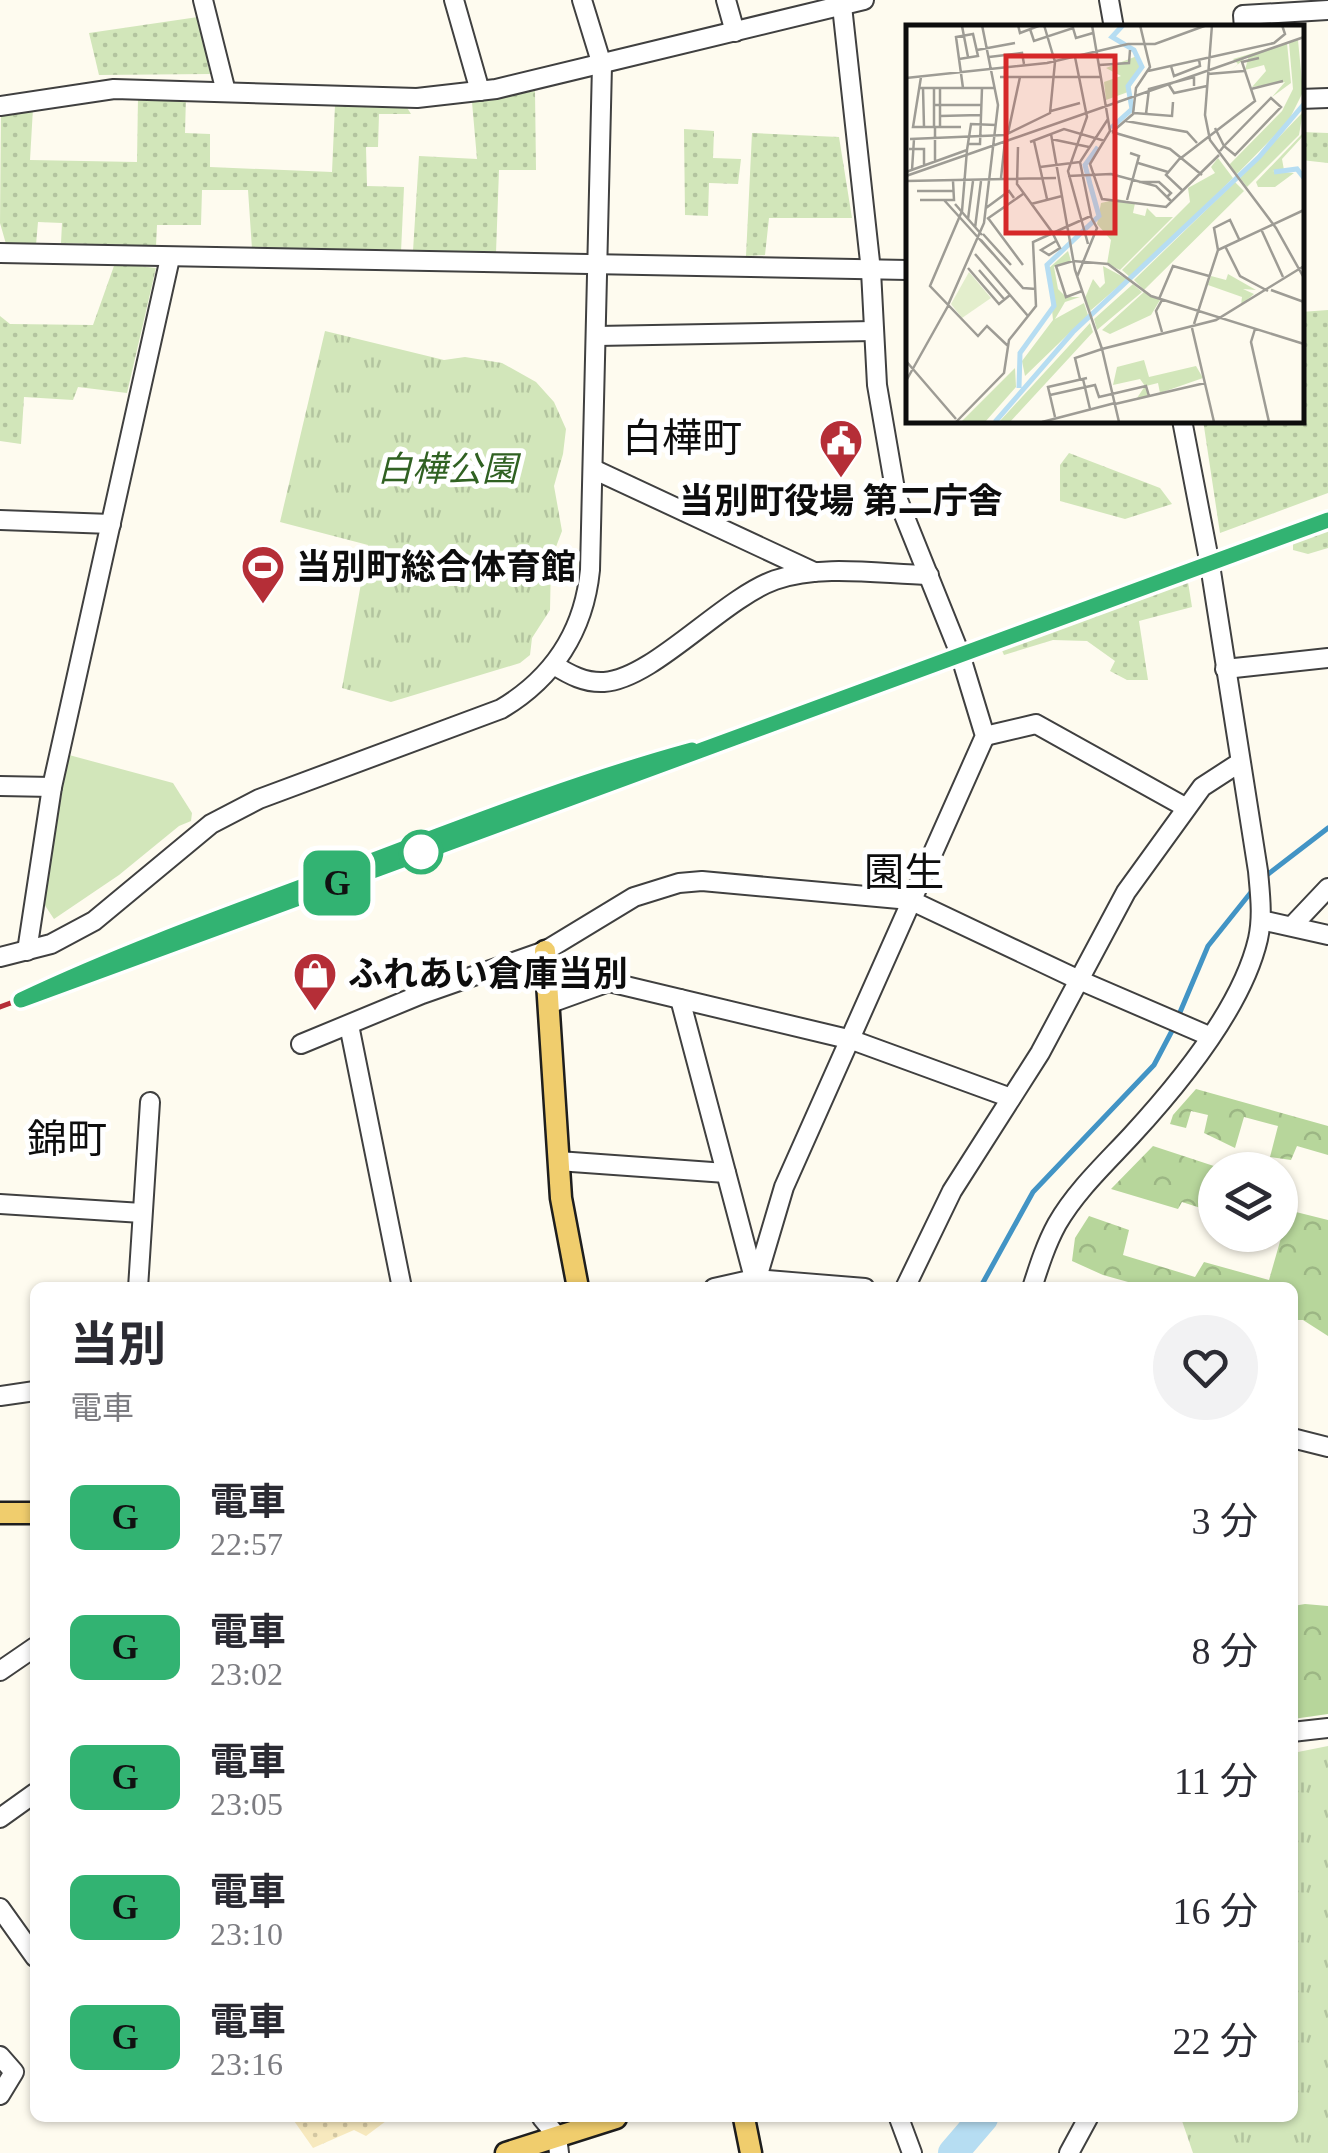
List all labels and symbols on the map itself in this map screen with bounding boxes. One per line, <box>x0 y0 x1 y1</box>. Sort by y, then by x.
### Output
inset map <box>906 25 1303 422</box>
district label: 白樺町 <box>622 416 742 461</box>
public building icon: 当別町役場 第二庁舎 <box>818 418 864 479</box>
park label: 白樺公園 <box>377 450 522 489</box>
place label: 当別町役場 第二庁舎 <box>679 482 1003 521</box>
sports icon: 当別町総合体育館 <box>240 544 286 605</box>
place label: 当別町総合体育館 <box>296 548 576 587</box>
unlabelled marker <box>400 831 442 873</box>
line badge: G <box>304 850 370 916</box>
district label: 園生 <box>864 850 944 895</box>
shop icon: ふれあい倉庫当別 <box>292 951 338 1012</box>
place label: ふれあい倉庫当別 <box>348 955 628 994</box>
district label: 錦町 <box>27 1117 107 1162</box>

